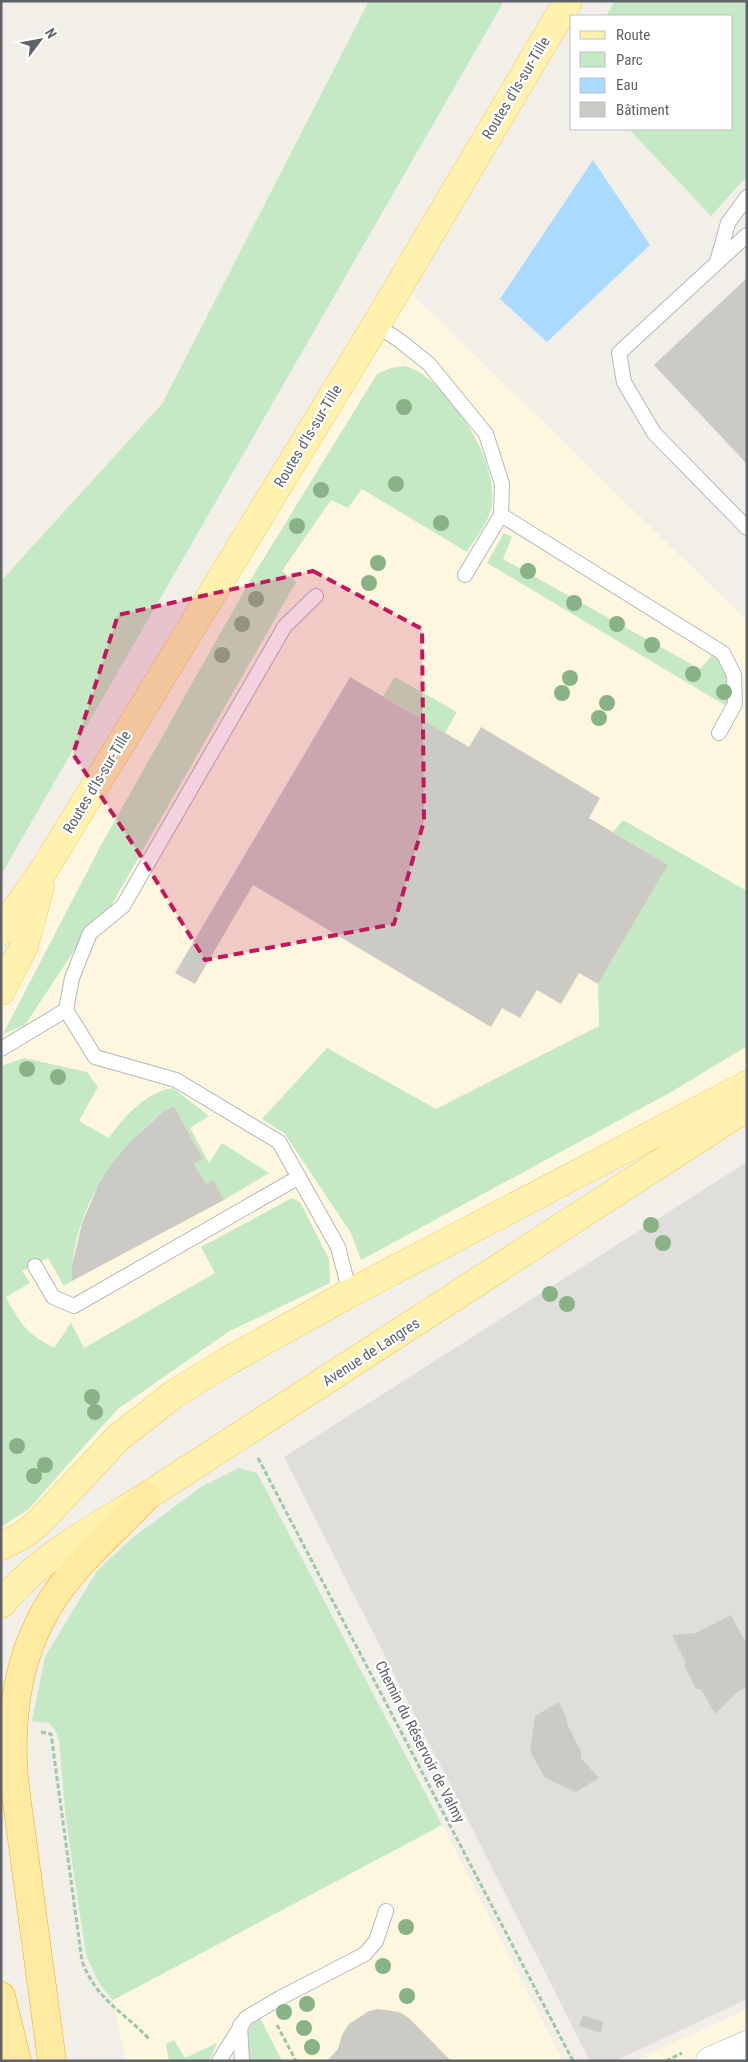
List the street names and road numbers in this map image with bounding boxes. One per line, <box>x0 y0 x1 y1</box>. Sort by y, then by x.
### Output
street label: Routes d'Is-sur-Tille <box>478 33 554 143</box>
street label: Routes d'Is-sur-Tille <box>270 381 346 491</box>
street label: Routes d'Is-sur-Tille <box>59 727 135 837</box>
street label: Avenue de Langres <box>319 1314 423 1390</box>
street label: Chemin du Réservoir de Valmy <box>371 1658 469 1826</box>

